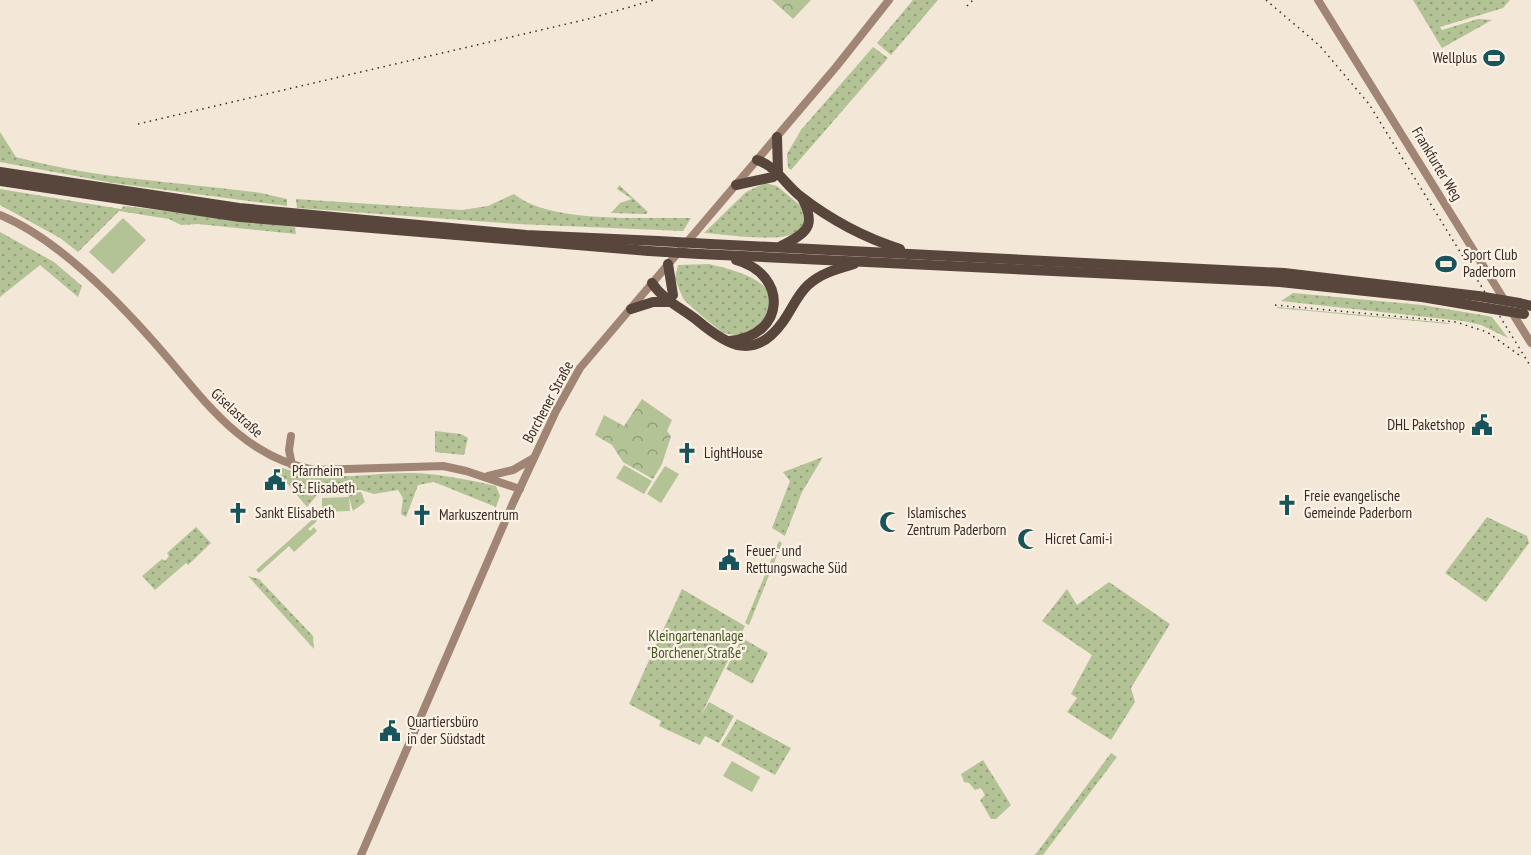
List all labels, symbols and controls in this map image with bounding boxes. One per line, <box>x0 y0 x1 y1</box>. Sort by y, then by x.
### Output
sports icon: Wellplus <box>1482 46 1506 70</box>
place label: Wellplus <box>1433 48 1477 67</box>
street label: Frankfurter Weg <box>1408 123 1467 204</box>
place label: Sport Club Paderborn <box>1463 245 1518 281</box>
sports icon: Sport Club Paderborn <box>1434 252 1458 276</box>
street label: Borchener Straße <box>518 358 577 446</box>
street label: Giselastraße <box>207 384 267 441</box>
public building icon: DHL Paketshop <box>1470 413 1494 437</box>
place label: DHL Paketshop <box>1387 415 1465 434</box>
church icon: LightHouse <box>675 441 699 465</box>
place label: LightHouse <box>704 443 763 462</box>
place label: Pfarrheim St. Elisabeth <box>292 461 355 497</box>
public building icon: Pfarrheim St. Elisabeth <box>263 468 287 492</box>
place label: Freie evangelische Gemeinde Paderborn <box>1304 486 1412 522</box>
church icon: Freie evangelische Gemeinde Paderborn <box>1275 493 1299 517</box>
church icon: Sankt Elisabeth <box>226 501 250 525</box>
place label: Sankt Elisabeth <box>255 503 335 522</box>
church icon: Markuszentrum <box>410 503 434 527</box>
place label: Islamisches Zentrum Paderborn <box>907 503 1006 539</box>
place label: Markuszentrum <box>439 505 519 524</box>
mosque icon: Islamisches Zentrum Paderborn <box>878 510 902 534</box>
mosque icon: Hicret Cami-i <box>1016 527 1040 551</box>
place label: Hicret Cami-i <box>1045 529 1113 548</box>
place label: Feuer- und Rettungswache Süd <box>746 541 847 577</box>
public building icon: Feuer- und Rettungswache Süd <box>717 548 741 572</box>
park label: Kleingartenanlage "Borchener Straße" <box>647 626 745 662</box>
place label: Quartiersbüro in der Südstadt <box>407 712 485 748</box>
public building icon: Quartiersbüro in der Südstadt <box>378 719 402 743</box>

